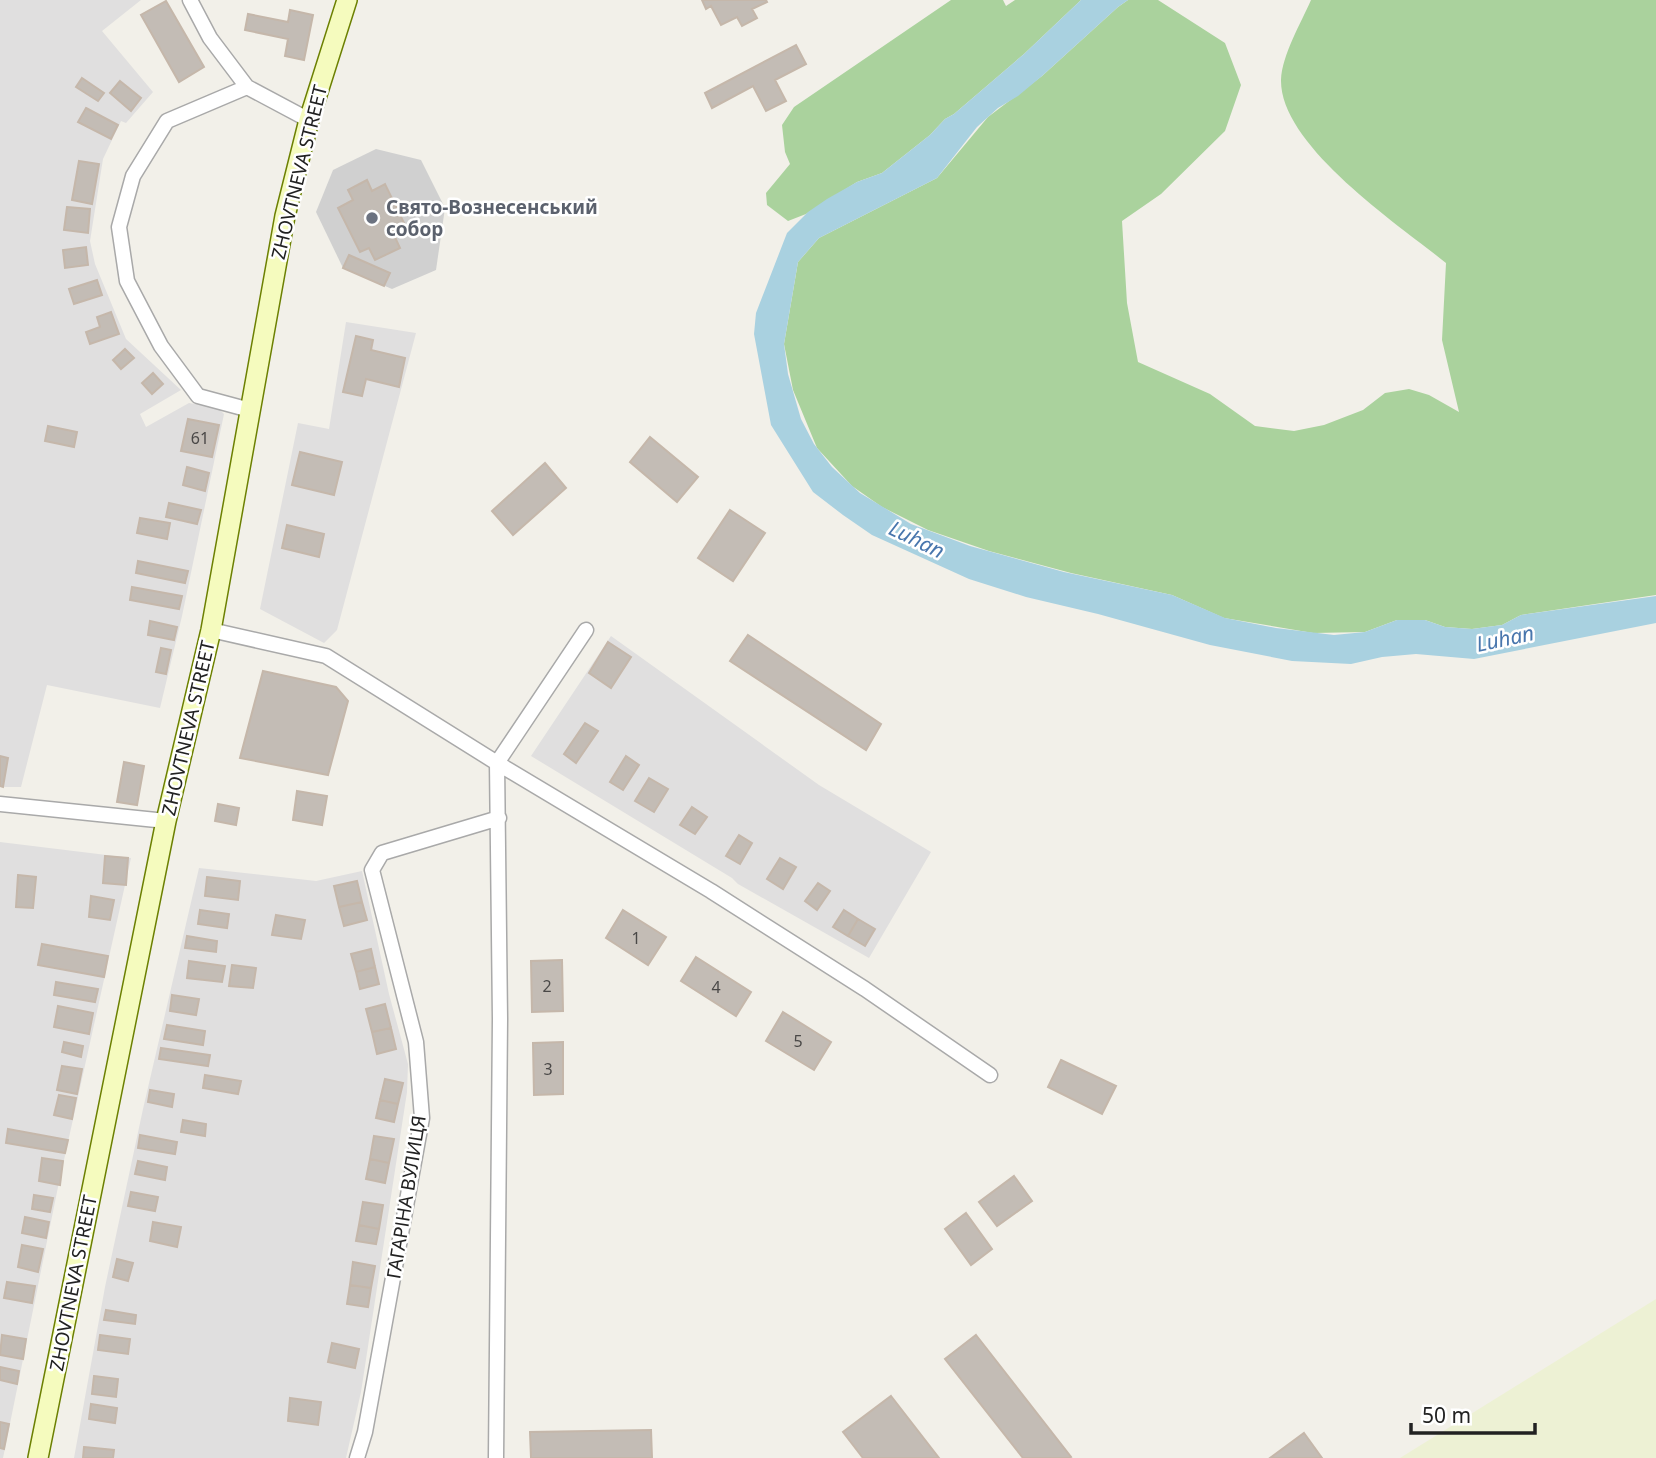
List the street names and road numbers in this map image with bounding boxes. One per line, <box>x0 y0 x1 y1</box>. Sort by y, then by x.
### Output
street label: ZHOVTNEVA STREET <box>265 82 333 262</box>
street label: ZHOVTNEVA STREET <box>155 638 221 818</box>
street label: ГАГАРІНА ВУЛИЦЯ <box>380 1113 432 1281</box>
street label: ZHOVTNEVA STREET <box>43 1192 103 1373</box>

